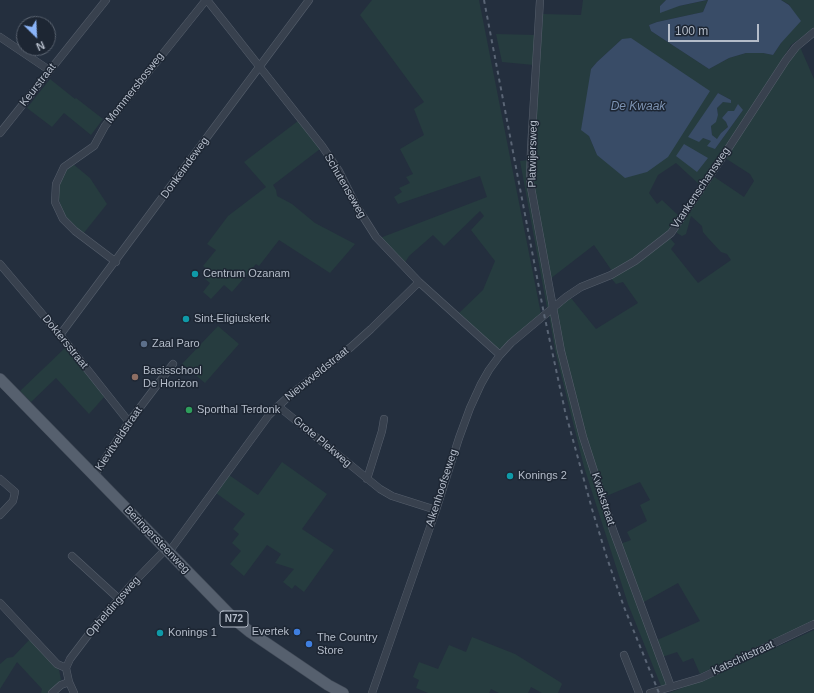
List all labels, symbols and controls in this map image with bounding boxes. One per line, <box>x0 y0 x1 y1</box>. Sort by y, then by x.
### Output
north arrow <box>16 16 56 56</box>
scale bar <box>670 16 761 42</box>
text: 100 m <box>675 24 708 38</box>
text: N <box>34 39 47 53</box>
street label: Mommersbosweg <box>103 50 167 126</box>
street label: Keurstraat <box>17 61 59 109</box>
water label: De Kwaak <box>611 100 665 114</box>
street label: Platwijersweg <box>526 120 540 188</box>
street label: Donkeindeweg <box>158 135 212 201</box>
street label: Vrankenschansweg <box>669 145 733 231</box>
street label: Schutenseweg <box>321 151 369 221</box>
place label: Centrum Ozanam <box>203 267 290 281</box>
marker: Centrum Ozanam <box>190 269 200 279</box>
street label: Doktersstraat <box>39 312 91 372</box>
place label: Sint-Eligiuskerk <box>194 312 270 326</box>
marker: Sint-Eligiuskerk <box>181 314 191 324</box>
place label: Zaal Paro <box>152 337 200 351</box>
marker: Zaal Paro <box>139 339 149 349</box>
street label: Nieuwveldstraat <box>282 344 352 404</box>
place label: Basisschool De Horizon <box>143 364 202 390</box>
marker: Basisschool De Horizon <box>130 372 140 382</box>
place label: Sporthal Terdonk <box>197 403 280 417</box>
street label: Kievitveldstraat <box>93 404 145 474</box>
marker: Sporthal Terdonk <box>184 405 194 415</box>
street label: Grote Plekweg <box>290 414 354 470</box>
street label: Alkenhoofseweg <box>423 448 461 528</box>
place label: Konings 2 <box>518 469 567 483</box>
marker: Konings 2 <box>505 471 515 481</box>
street label: Kwakstraat <box>588 471 618 527</box>
street label: Beringersteenweg <box>121 504 193 576</box>
street label: Opheldingsweg <box>83 574 143 640</box>
road number: N72 <box>220 611 248 627</box>
place label: Evertek <box>252 625 289 639</box>
place label: Konings 1 <box>168 626 217 640</box>
marker: Evertek <box>292 627 302 637</box>
marker: Konings 1 <box>155 628 165 638</box>
place label: The Country Store <box>317 631 378 657</box>
street label: Katschitstraat <box>710 638 776 678</box>
marker: The Country Store <box>304 639 314 649</box>

